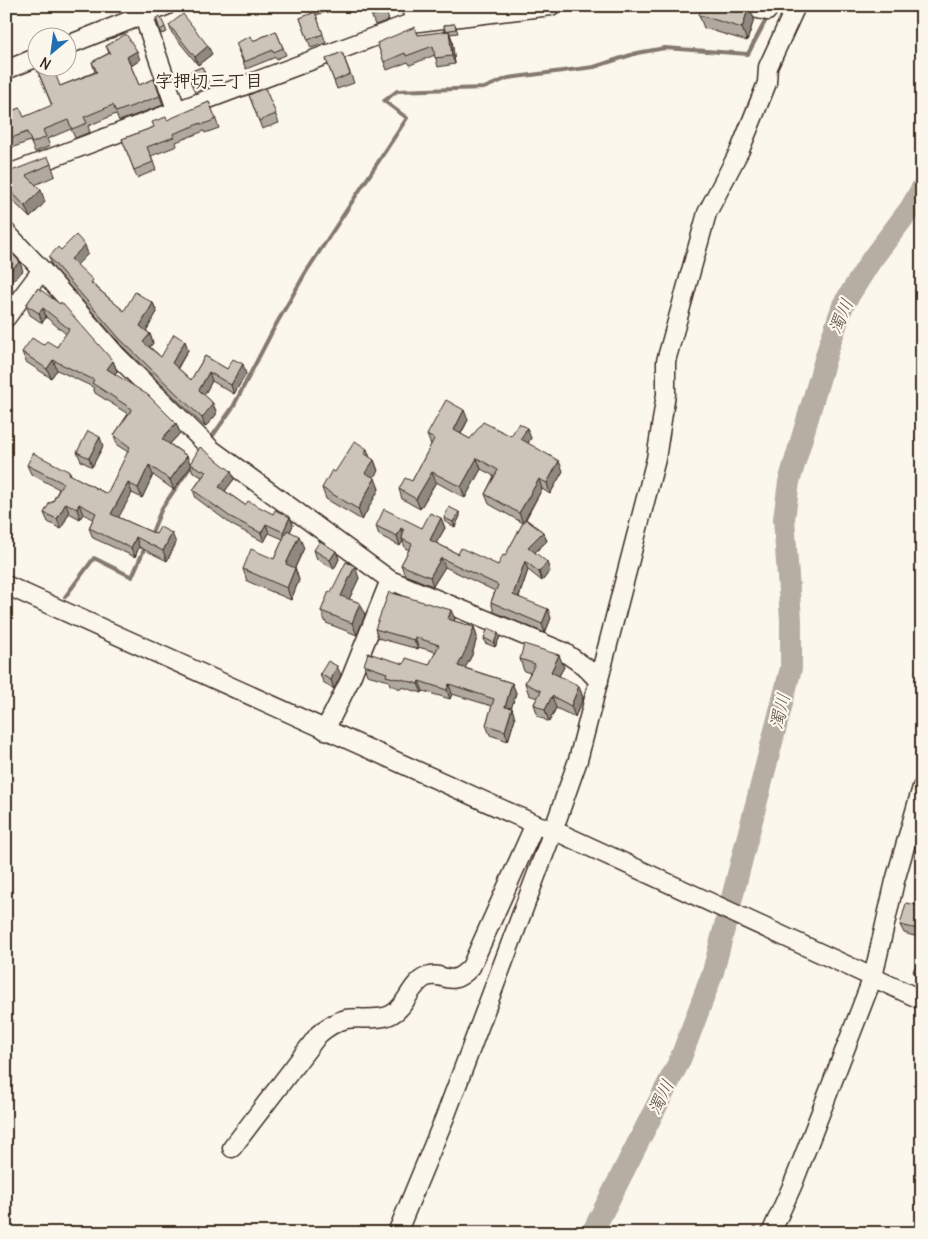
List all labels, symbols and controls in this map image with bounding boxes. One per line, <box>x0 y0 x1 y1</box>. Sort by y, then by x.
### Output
north arrow <box>28 28 78 78</box>
text: N <box>37 53 54 74</box>
district label: 字押切三丁目 <box>155 69 263 92</box>
water label: 濁川 <box>823 295 858 337</box>
water label: 濁川 <box>764 691 795 731</box>
water label: 濁川 <box>642 1076 679 1118</box>

